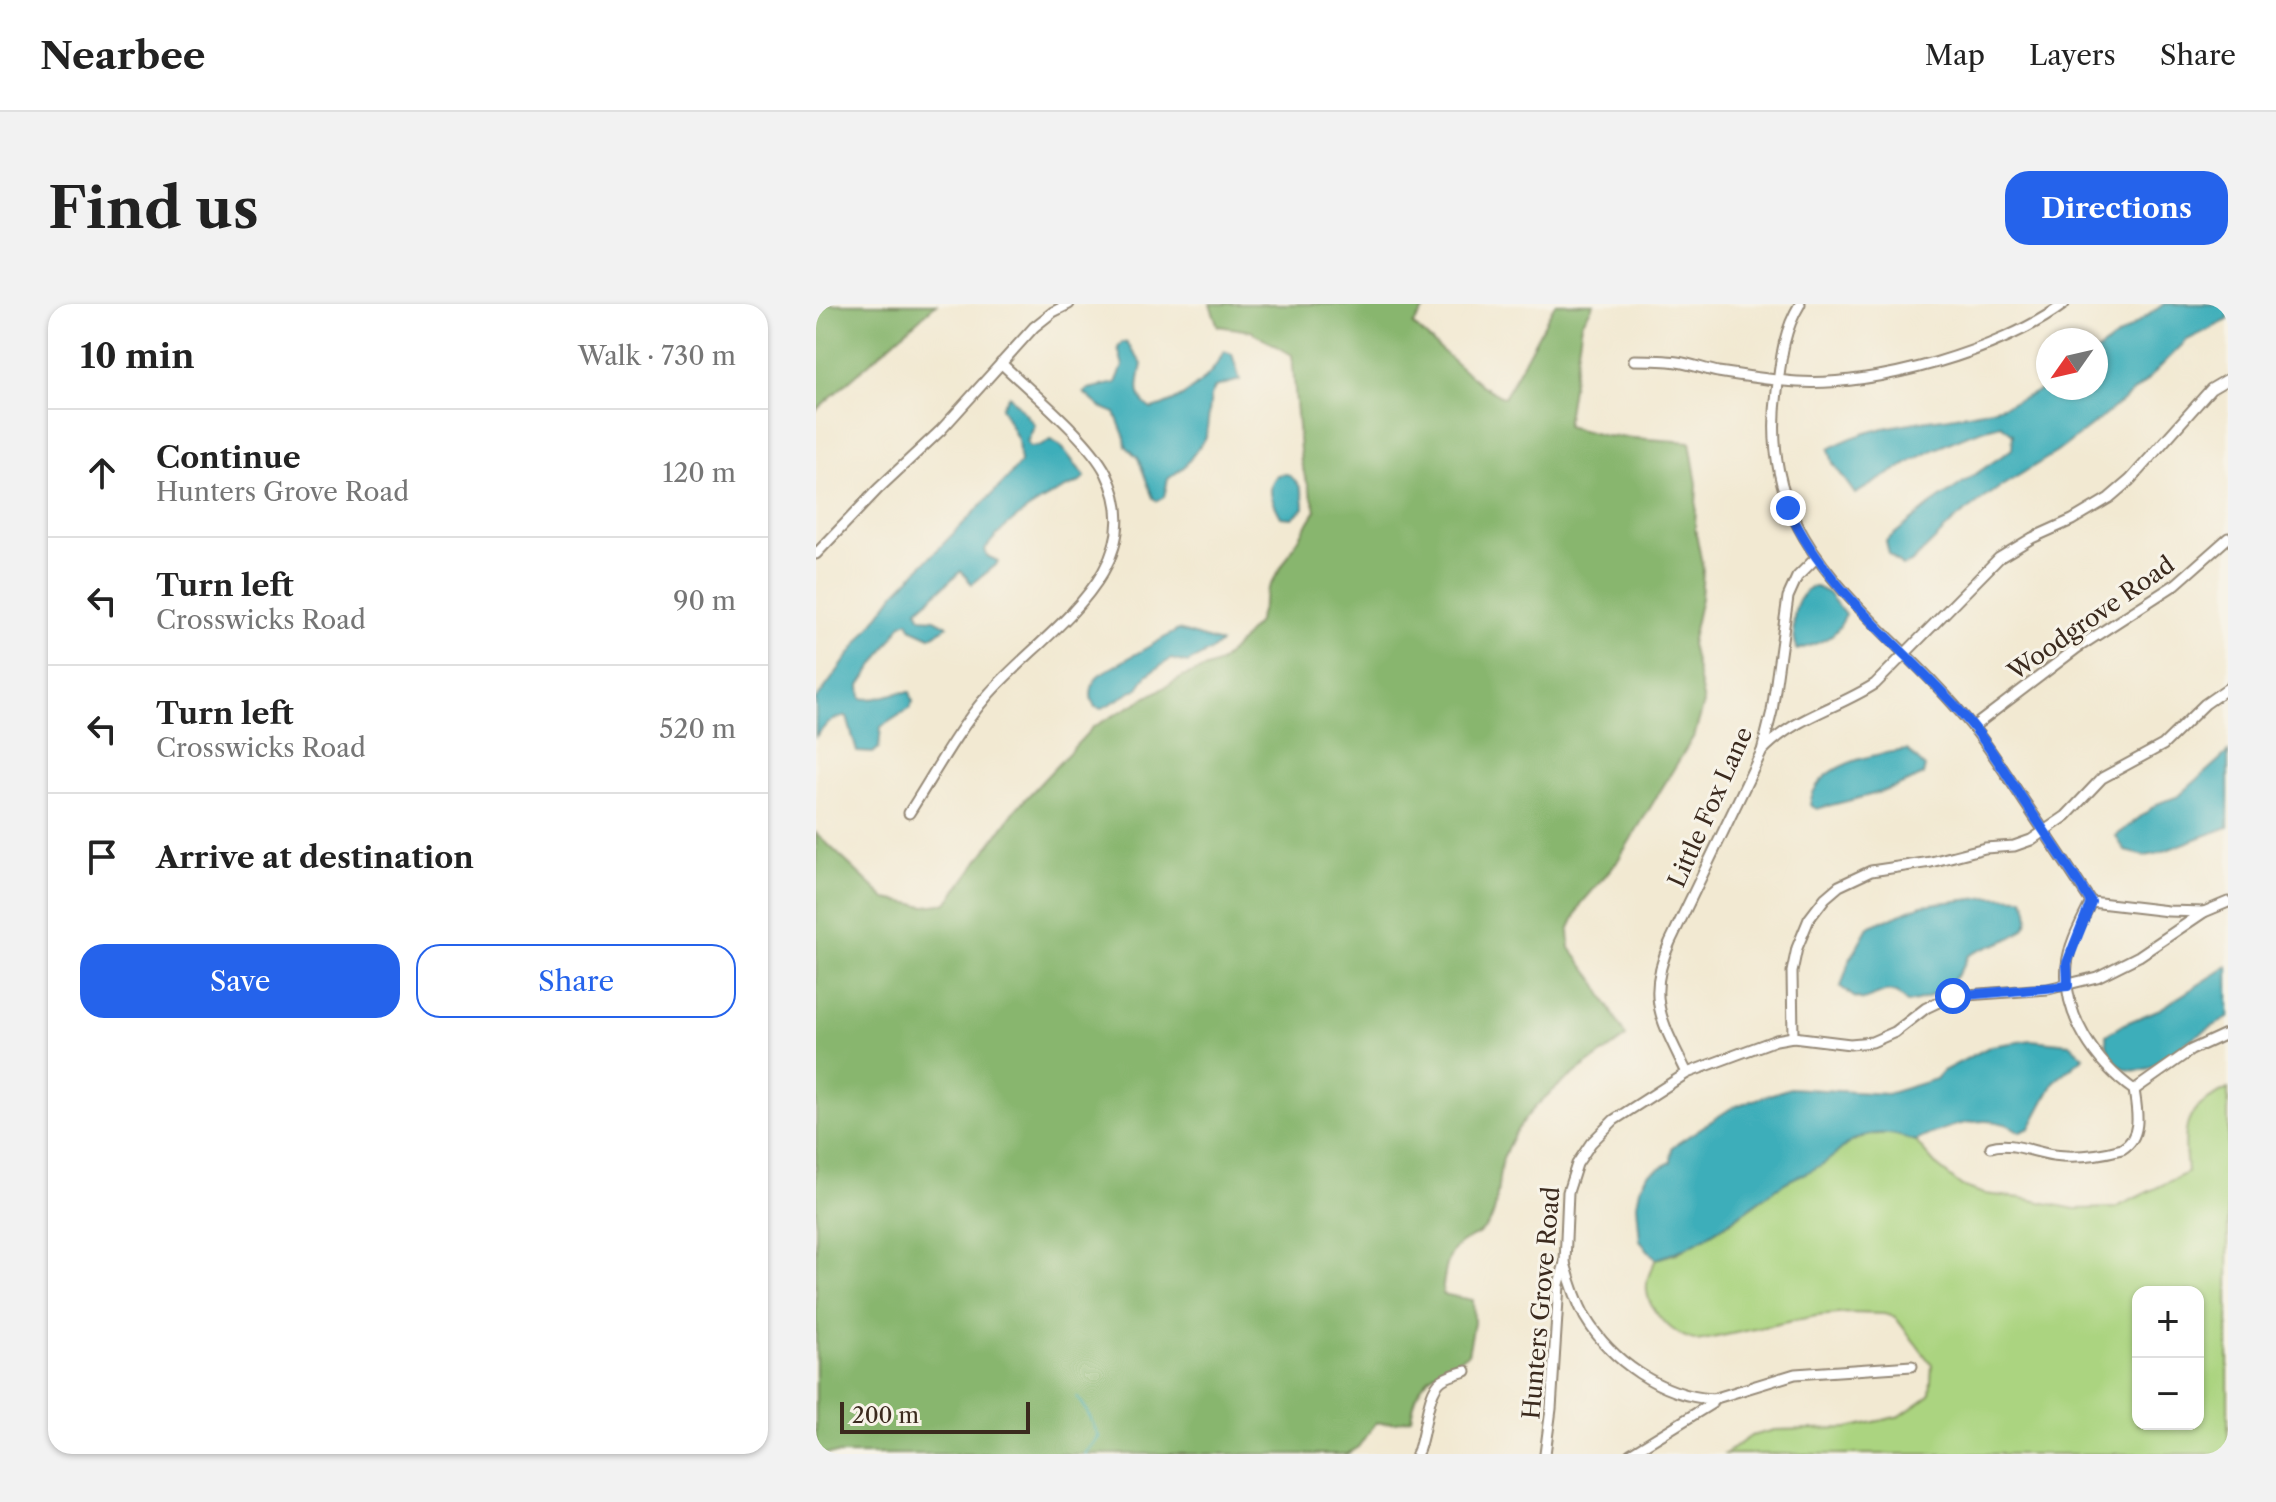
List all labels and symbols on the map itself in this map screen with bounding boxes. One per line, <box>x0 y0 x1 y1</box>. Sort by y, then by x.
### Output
north arrow <box>2036 328 2108 400</box>
route end <box>1770 490 1806 526</box>
street label: Woodgrove Road <box>2001 550 2180 687</box>
street label: Little Fox Lane <box>1662 722 1758 892</box>
route start <box>1935 978 1971 1014</box>
street label: Hunters Grove Road <box>1516 1185 1566 1421</box>
scale bar <box>840 1398 1030 1434</box>

